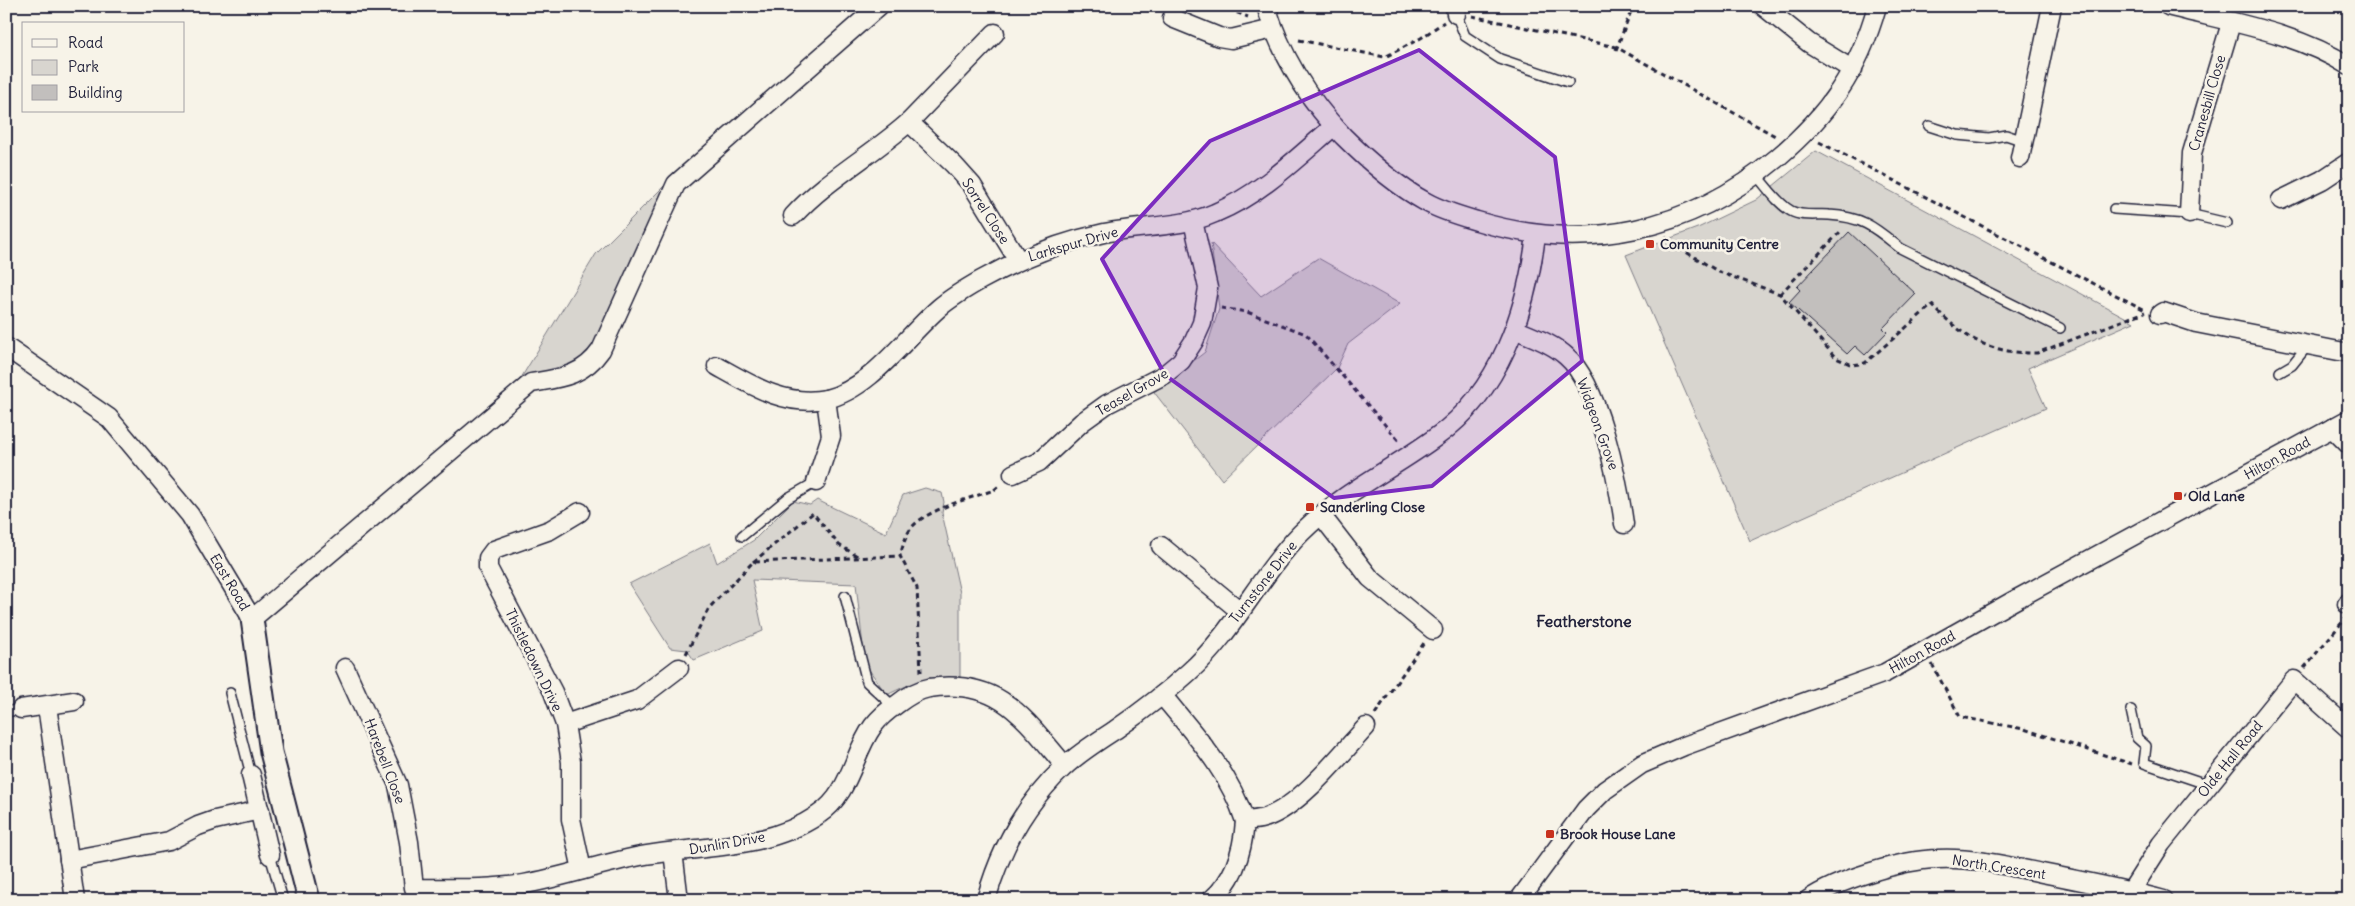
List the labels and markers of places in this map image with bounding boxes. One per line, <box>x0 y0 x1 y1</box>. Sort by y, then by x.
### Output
place label: Community Centre <box>1660 235 1779 253</box>
marker: Community Centre <box>1644 238 1656 250</box>
place label: Old Lane <box>2188 487 2245 505</box>
marker: Old Lane <box>2172 490 2184 502</box>
place label: Sanderling Close <box>1320 498 1425 516</box>
marker: Sanderling Close <box>1304 501 1316 513</box>
place label: Brook House Lane <box>1560 825 1676 843</box>
marker: Brook House Lane <box>1544 828 1556 840</box>

